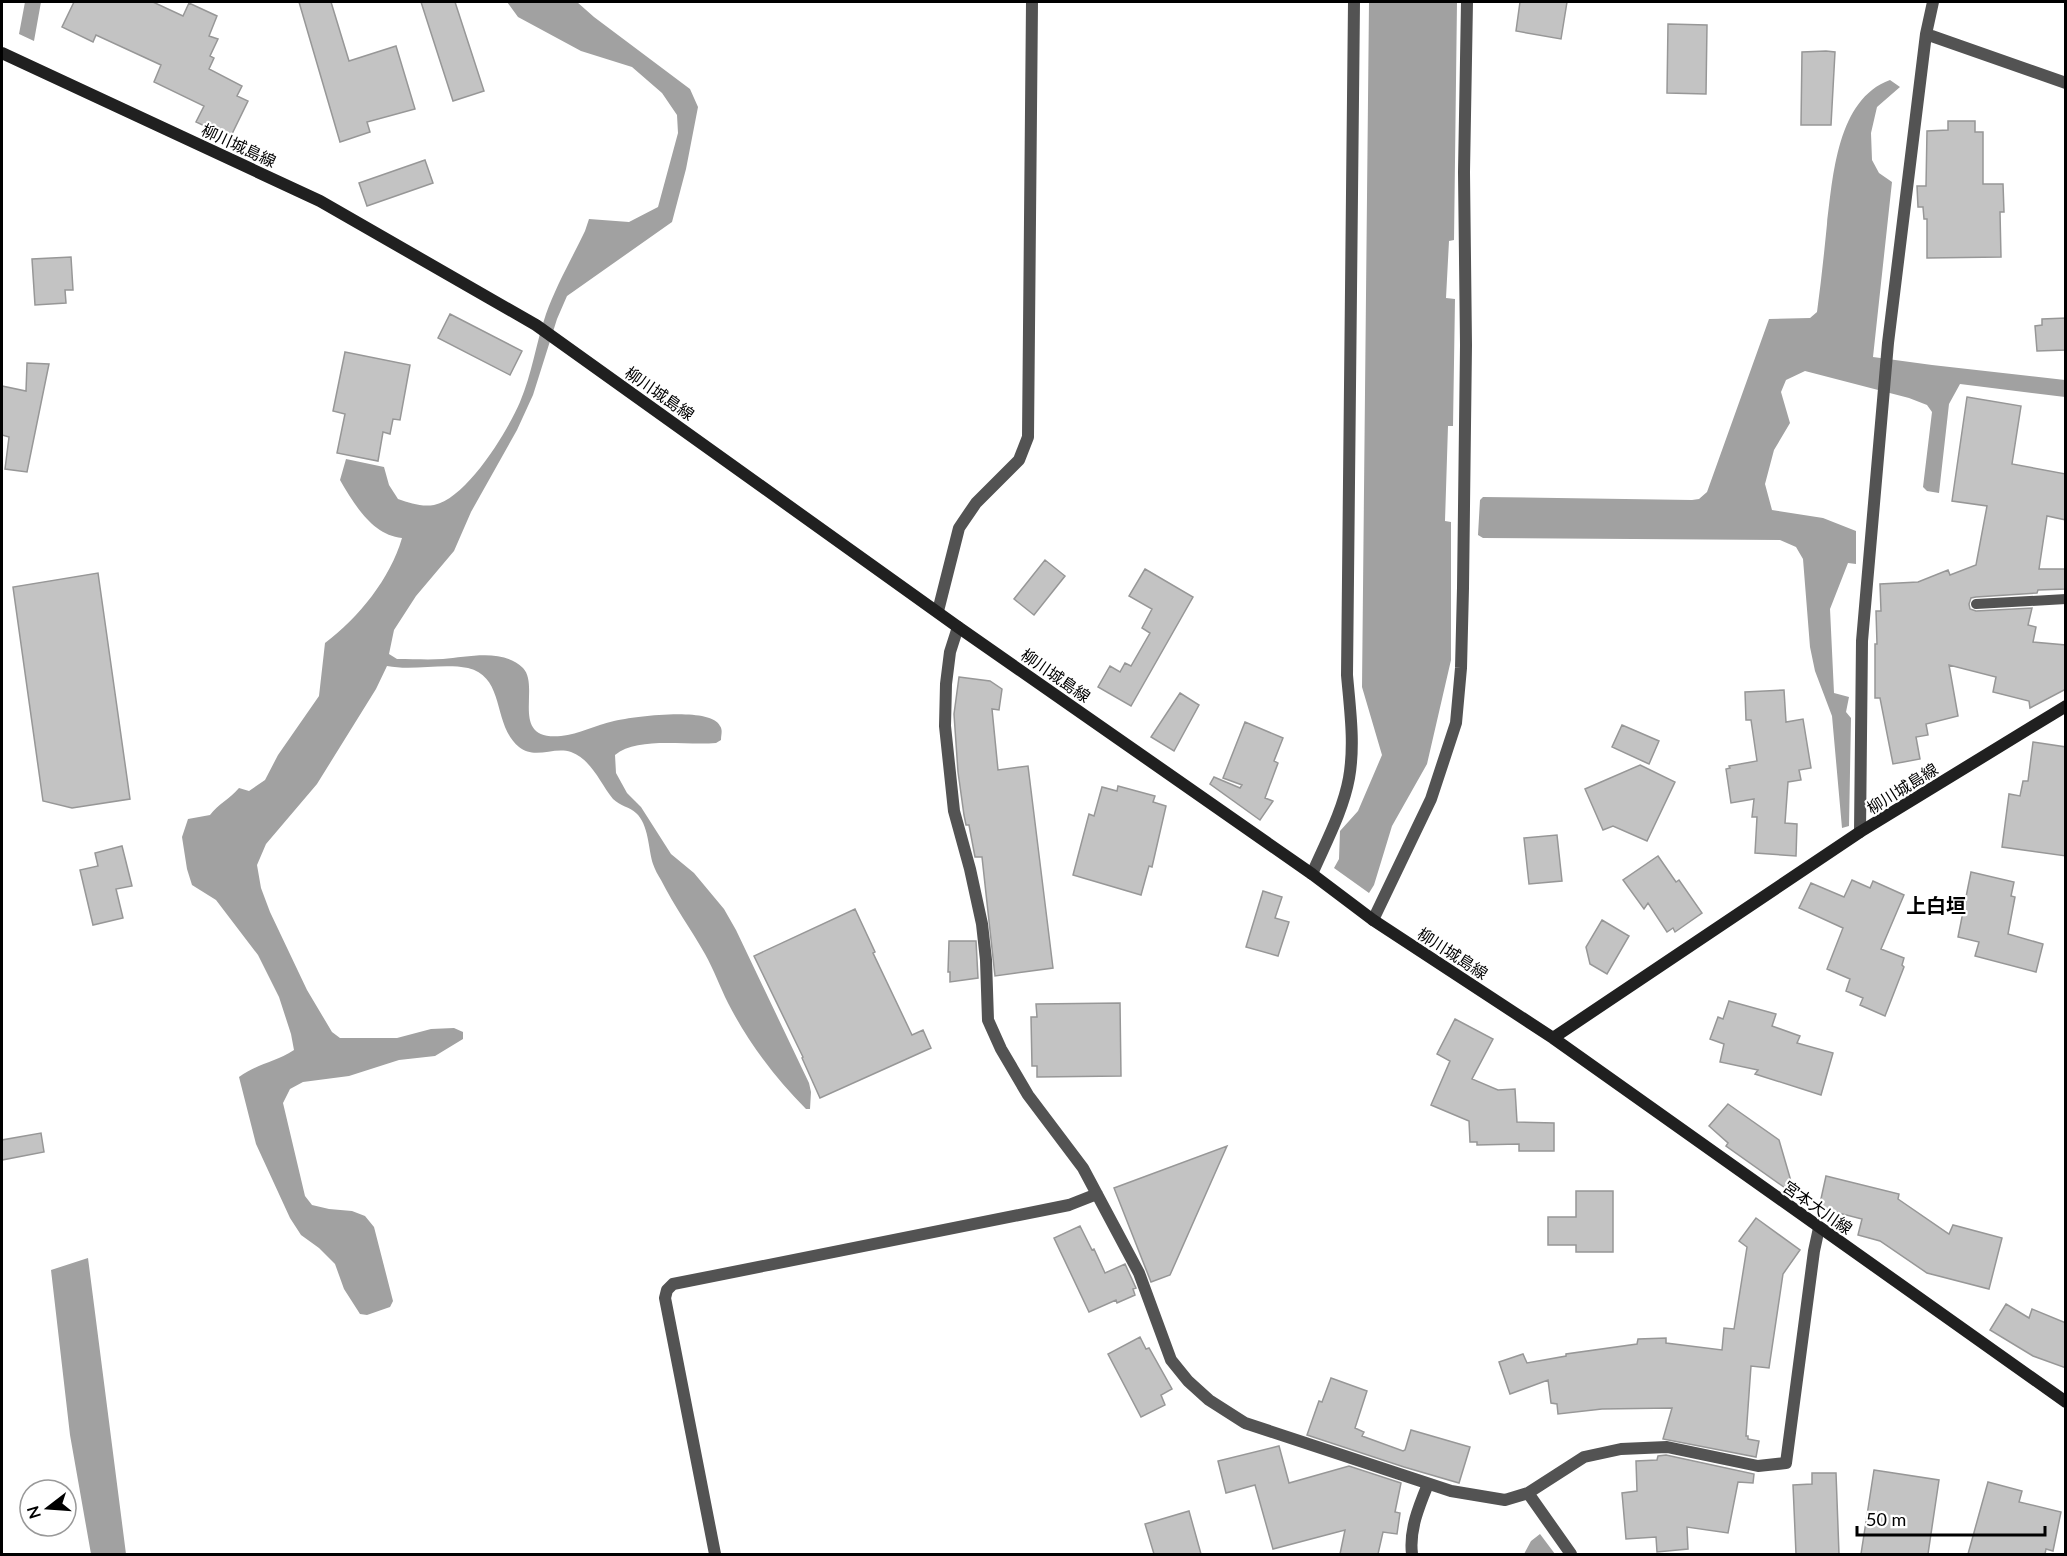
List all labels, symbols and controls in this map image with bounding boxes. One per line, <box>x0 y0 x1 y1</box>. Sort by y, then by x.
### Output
street label: 柳川城島線 <box>199 119 279 171</box>
street label: 柳川城島線 <box>622 362 698 424</box>
street label: 柳川城島線 <box>1018 644 1094 706</box>
street label: 柳川城島線 <box>1863 759 1941 817</box>
district label: 上白垣 <box>1906 893 1966 917</box>
street label: 柳川城島線 <box>1414 923 1492 983</box>
street label: 宮本大川線 <box>1780 1176 1856 1238</box>
north arrow <box>18 1478 78 1538</box>
scale bar <box>1857 1499 2044 1537</box>
text: N <box>22 1504 44 1521</box>
text: 50 m <box>1866 1508 1906 1530</box>

